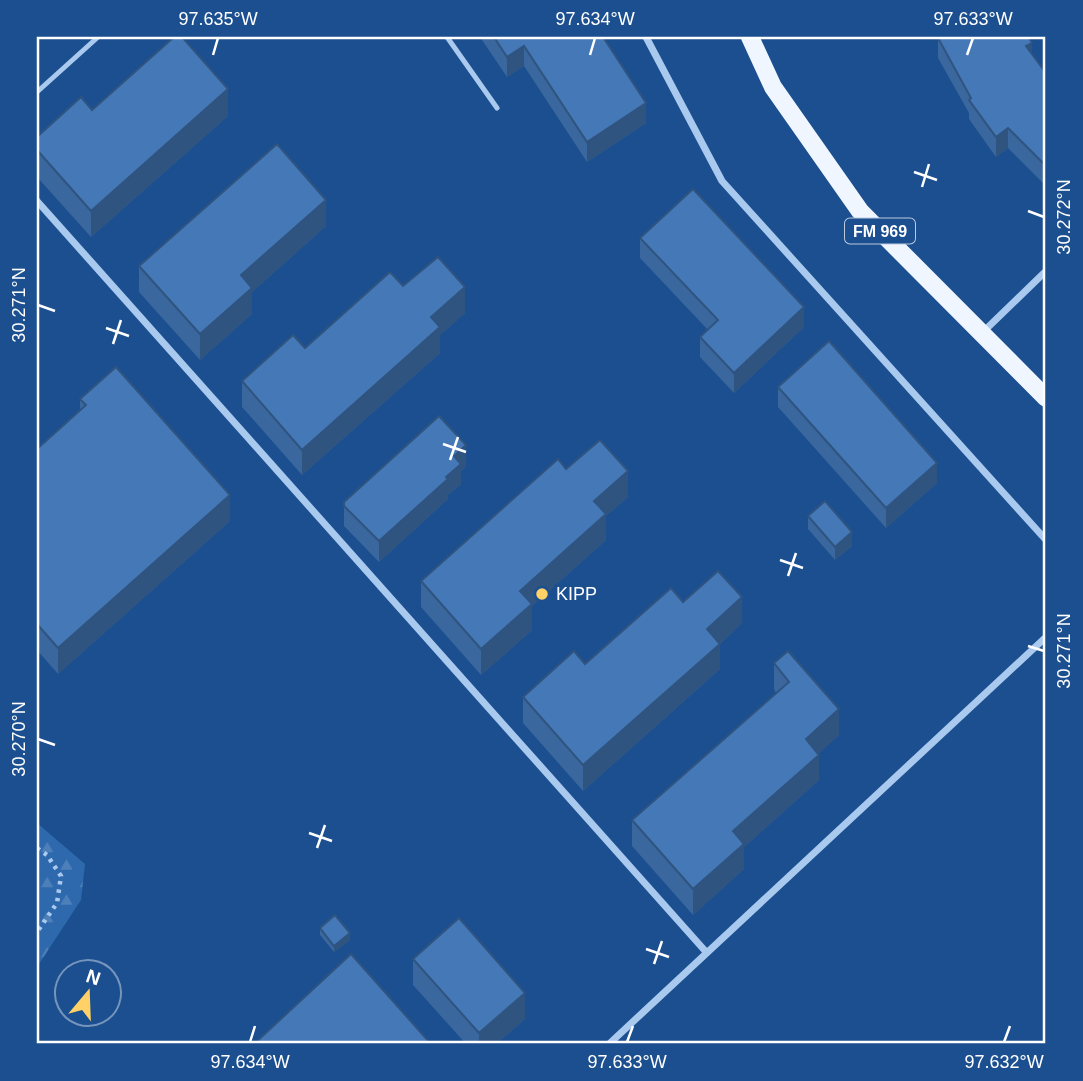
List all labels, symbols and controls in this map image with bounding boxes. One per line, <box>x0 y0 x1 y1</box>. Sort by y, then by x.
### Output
text: 97.635°W <box>178 9 258 29</box>
text: 97.634°W <box>555 9 635 29</box>
text: 97.633°W <box>933 9 1013 29</box>
text: 30.272°N <box>1054 179 1074 255</box>
road number: FM 969 <box>845 218 915 244</box>
text: 30.271°N <box>9 267 29 343</box>
place label: KIPP <box>556 584 597 604</box>
marker: KIPP <box>534 586 550 602</box>
text: 30.271°N <box>1054 613 1074 689</box>
text: 30.270°N <box>9 701 29 777</box>
north arrow <box>52 958 122 1028</box>
text: N <box>83 965 103 990</box>
text: 97.634°W <box>210 1052 290 1072</box>
text: 97.633°W <box>587 1052 667 1072</box>
text: 97.632°W <box>964 1052 1044 1072</box>

